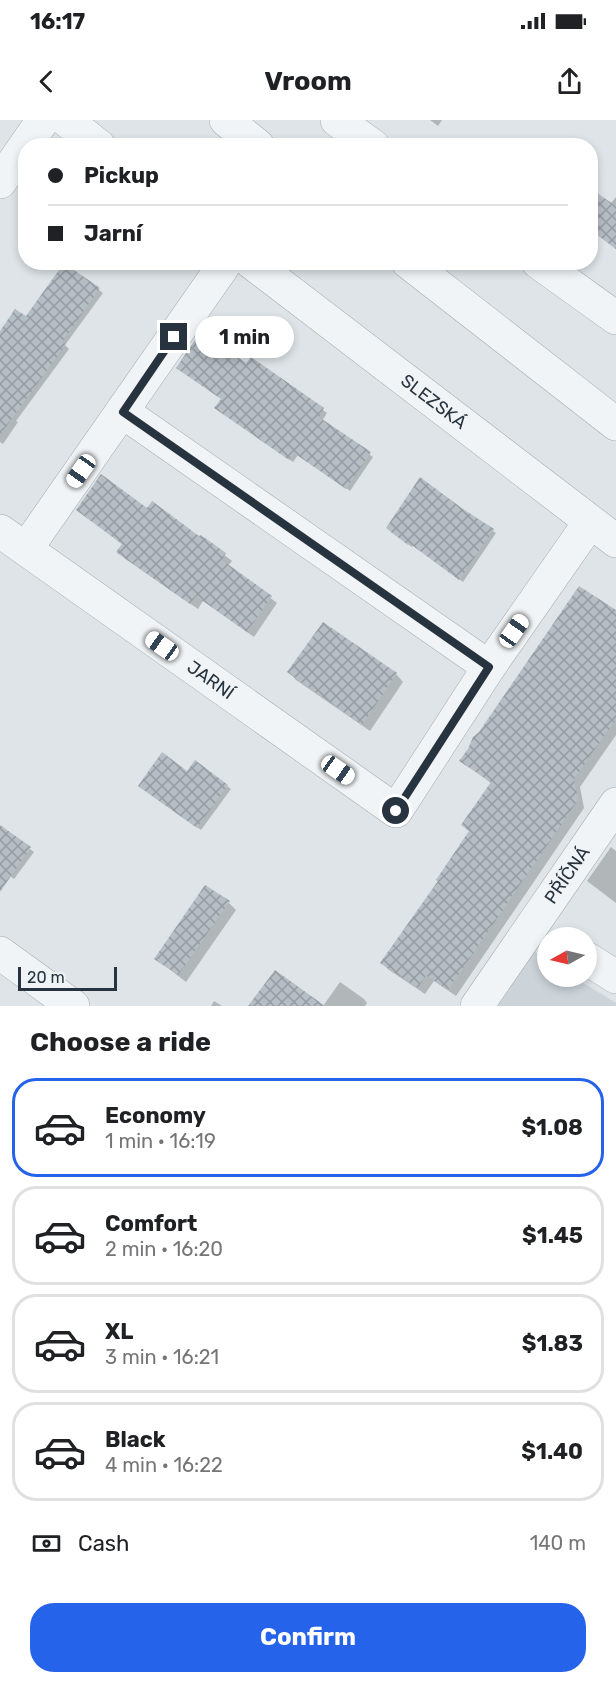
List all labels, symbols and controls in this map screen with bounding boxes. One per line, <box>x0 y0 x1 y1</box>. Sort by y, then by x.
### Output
text: 16:17 <box>30 8 85 35</box>
icon: back <box>30 65 63 98</box>
text: Vroom <box>264 65 352 97</box>
icon: share <box>553 65 586 98</box>
text: Pickup <box>84 162 159 189</box>
text: Jarní <box>84 220 142 247</box>
callout: 1 min <box>195 316 294 358</box>
route end <box>160 323 187 350</box>
text: 1 min <box>219 325 270 349</box>
street label: SLEZSKÁ <box>396 370 471 434</box>
car <box>63 451 99 491</box>
car <box>496 611 532 651</box>
car <box>142 628 182 664</box>
street label: JARNÍ <box>183 656 239 705</box>
car <box>318 752 358 788</box>
route start <box>382 797 409 824</box>
street label: PŘÍČNÁ <box>540 842 595 908</box>
north arrow <box>537 927 597 987</box>
map controls <box>537 927 597 987</box>
scale bar <box>18 964 117 992</box>
text: 20 m <box>27 968 65 987</box>
text: Choose a ride <box>30 1026 211 1058</box>
icon: car <box>33 1101 87 1155</box>
text: Economy <box>105 1102 206 1129</box>
text: $1.08 <box>521 1114 583 1141</box>
text: 1 min · 16:19 <box>105 1129 216 1153</box>
icon: car <box>33 1209 87 1263</box>
text: Comfort <box>105 1210 197 1237</box>
text: $1.45 <box>522 1222 583 1249</box>
text: 2 min · 16:20 <box>105 1237 223 1261</box>
icon: car <box>33 1317 87 1371</box>
text: XL <box>105 1318 133 1345</box>
text: $1.83 <box>522 1330 583 1357</box>
text: 3 min · 16:21 <box>105 1345 219 1369</box>
icon: car <box>33 1425 87 1479</box>
text: Black <box>105 1426 166 1453</box>
text: $1.40 <box>521 1438 583 1465</box>
text: 4 min · 16:22 <box>105 1453 223 1477</box>
icon: cash <box>30 1527 63 1560</box>
text: Cash <box>78 1530 129 1557</box>
text: 140 m <box>530 1531 586 1555</box>
button: Confirm <box>30 1603 586 1672</box>

